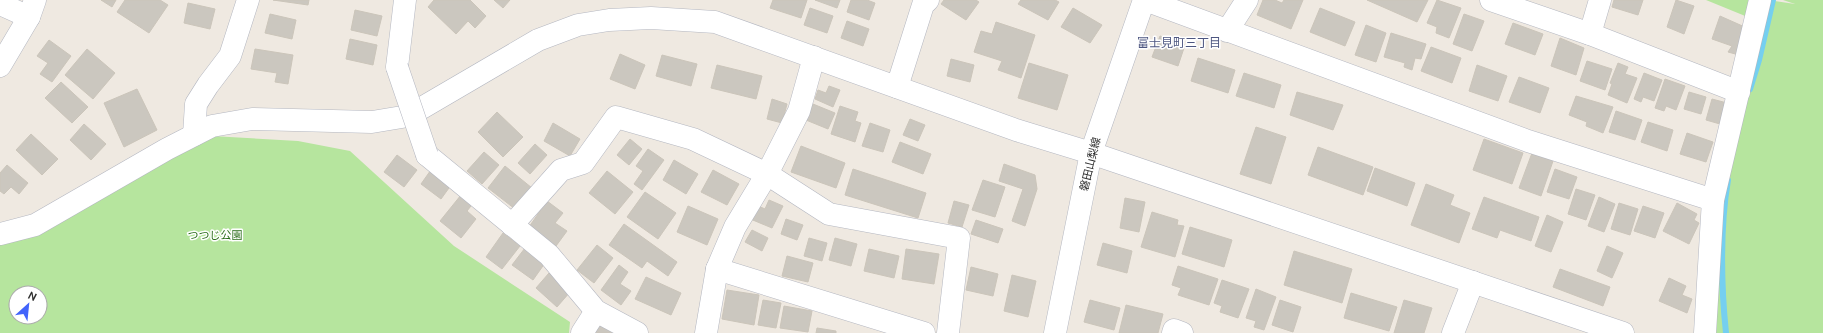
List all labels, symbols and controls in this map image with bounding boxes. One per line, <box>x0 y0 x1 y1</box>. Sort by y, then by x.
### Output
district label: 富士見町三丁目 <box>1137 36 1221 49</box>
street label: 磐田山梨線 <box>1078 136 1102 192</box>
park label: つつじ公園 <box>188 229 243 241</box>
north arrow <box>8 285 48 325</box>
text: N <box>26 289 39 303</box>

